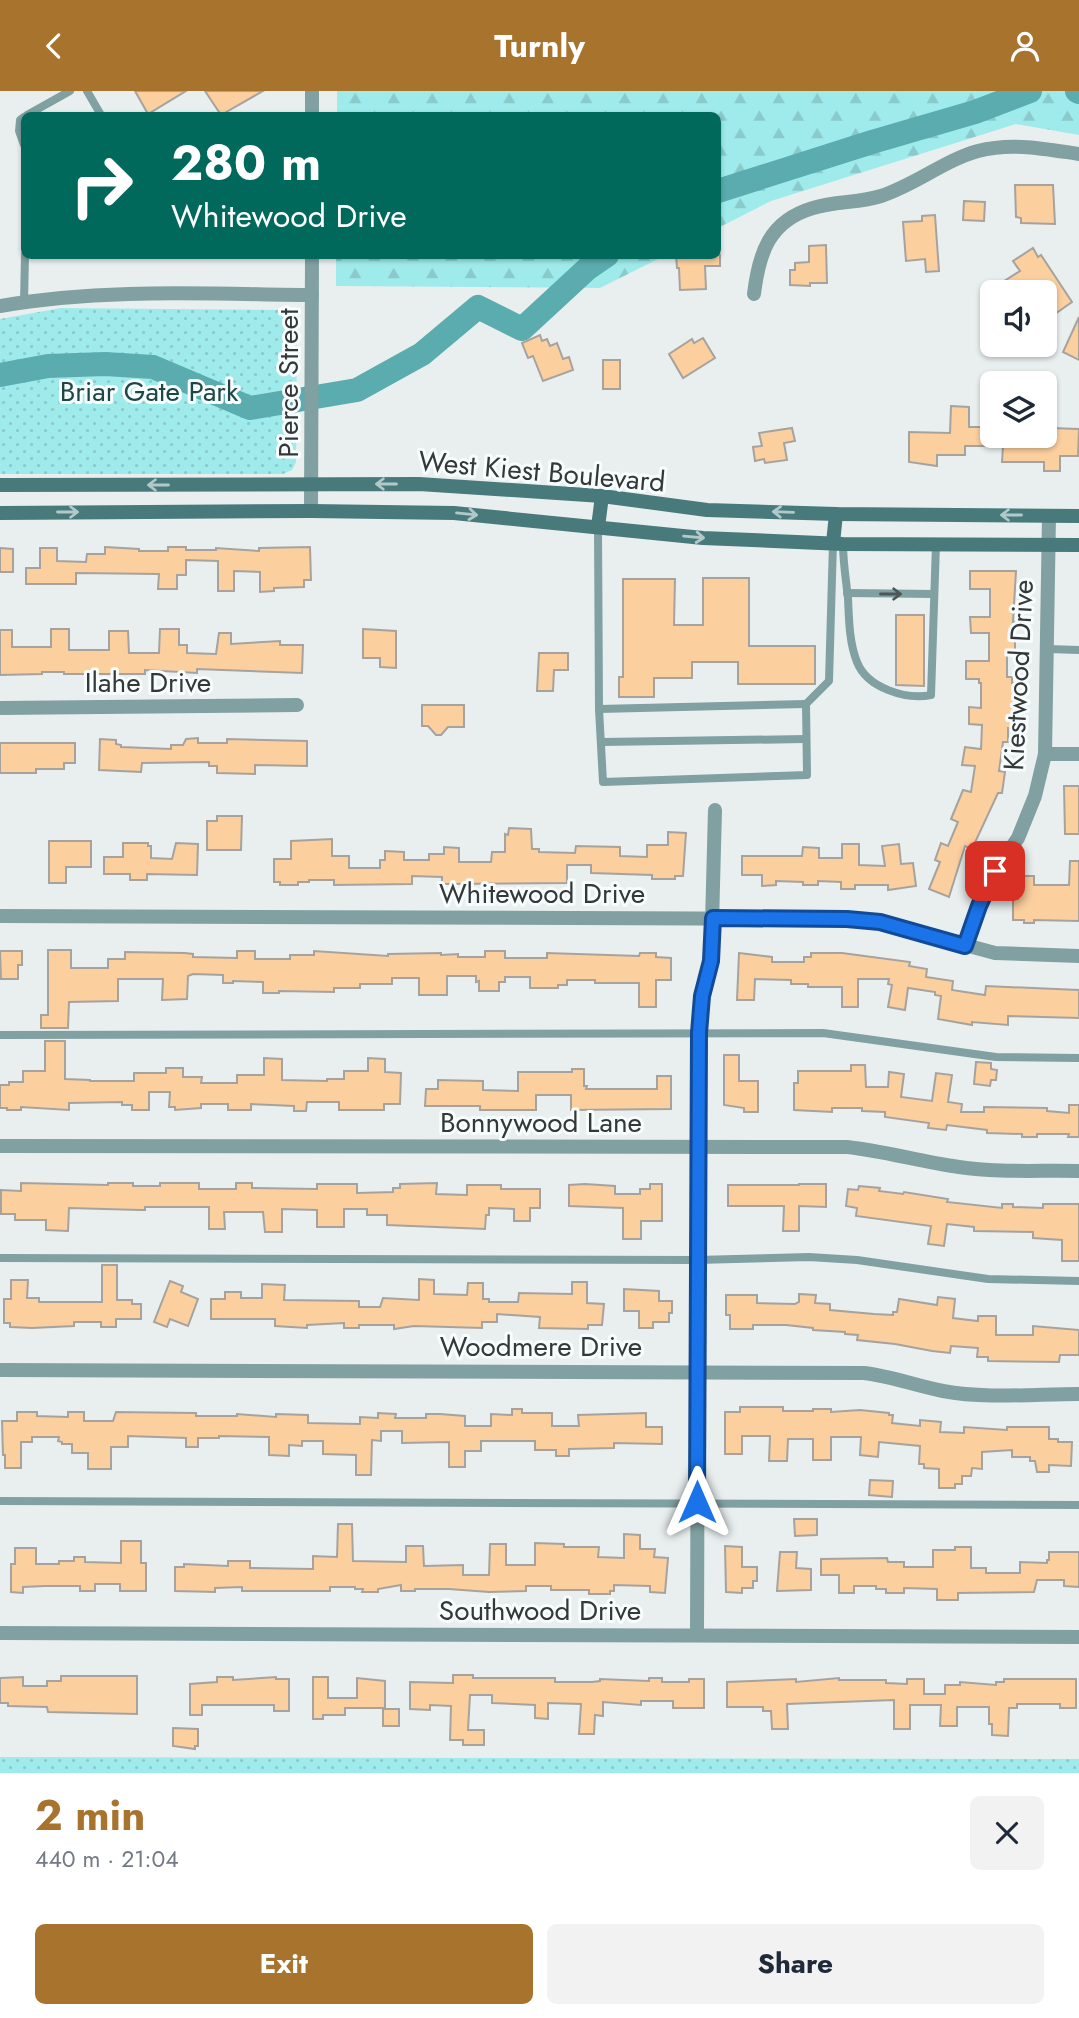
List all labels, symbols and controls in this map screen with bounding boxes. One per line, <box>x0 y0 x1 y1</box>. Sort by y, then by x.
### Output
text: Turnly <box>494 23 585 69</box>
icon: back <box>35 27 73 65</box>
icon: person <box>1006 27 1044 65</box>
text: 280 m <box>171 128 321 198</box>
icon: right <box>56 140 147 231</box>
text: Whitewood Drive <box>171 193 407 239</box>
map controls <box>980 280 1057 448</box>
button: sound <box>980 280 1057 357</box>
street label: Pierce Street <box>268 308 309 458</box>
park label: Briar Gate Park <box>60 371 239 412</box>
button: layers <box>980 371 1057 448</box>
street label: West Kiest Boulevard <box>417 440 667 503</box>
one-way arrow <box>374 477 397 491</box>
one-way arrow <box>147 478 170 492</box>
one-way arrow <box>56 506 79 519</box>
one-way arrow <box>772 506 795 519</box>
one-way arrow <box>455 508 478 521</box>
one-way arrow <box>1000 509 1023 522</box>
one-way arrow <box>682 531 704 544</box>
street label: Kiestwood Drive <box>993 578 1044 772</box>
one-way arrow <box>879 587 902 601</box>
street label: Ilahe Drive <box>85 662 211 703</box>
pin <box>965 841 1025 901</box>
icon: arrive <box>976 852 1014 890</box>
street label: Whitewood Drive <box>439 873 645 914</box>
street label: Bonnywood Lane <box>440 1102 642 1143</box>
street label: Woodmere Drive <box>440 1326 642 1367</box>
position arrow <box>660 1465 734 1539</box>
street label: Southwood Drive <box>439 1590 641 1631</box>
text: 2 min <box>35 1785 145 1846</box>
button: close <box>970 1796 1044 1870</box>
text: 440 m · 21:04 <box>35 1842 179 1876</box>
button: Exit <box>35 1924 533 2004</box>
button: Share <box>547 1924 1044 2004</box>

